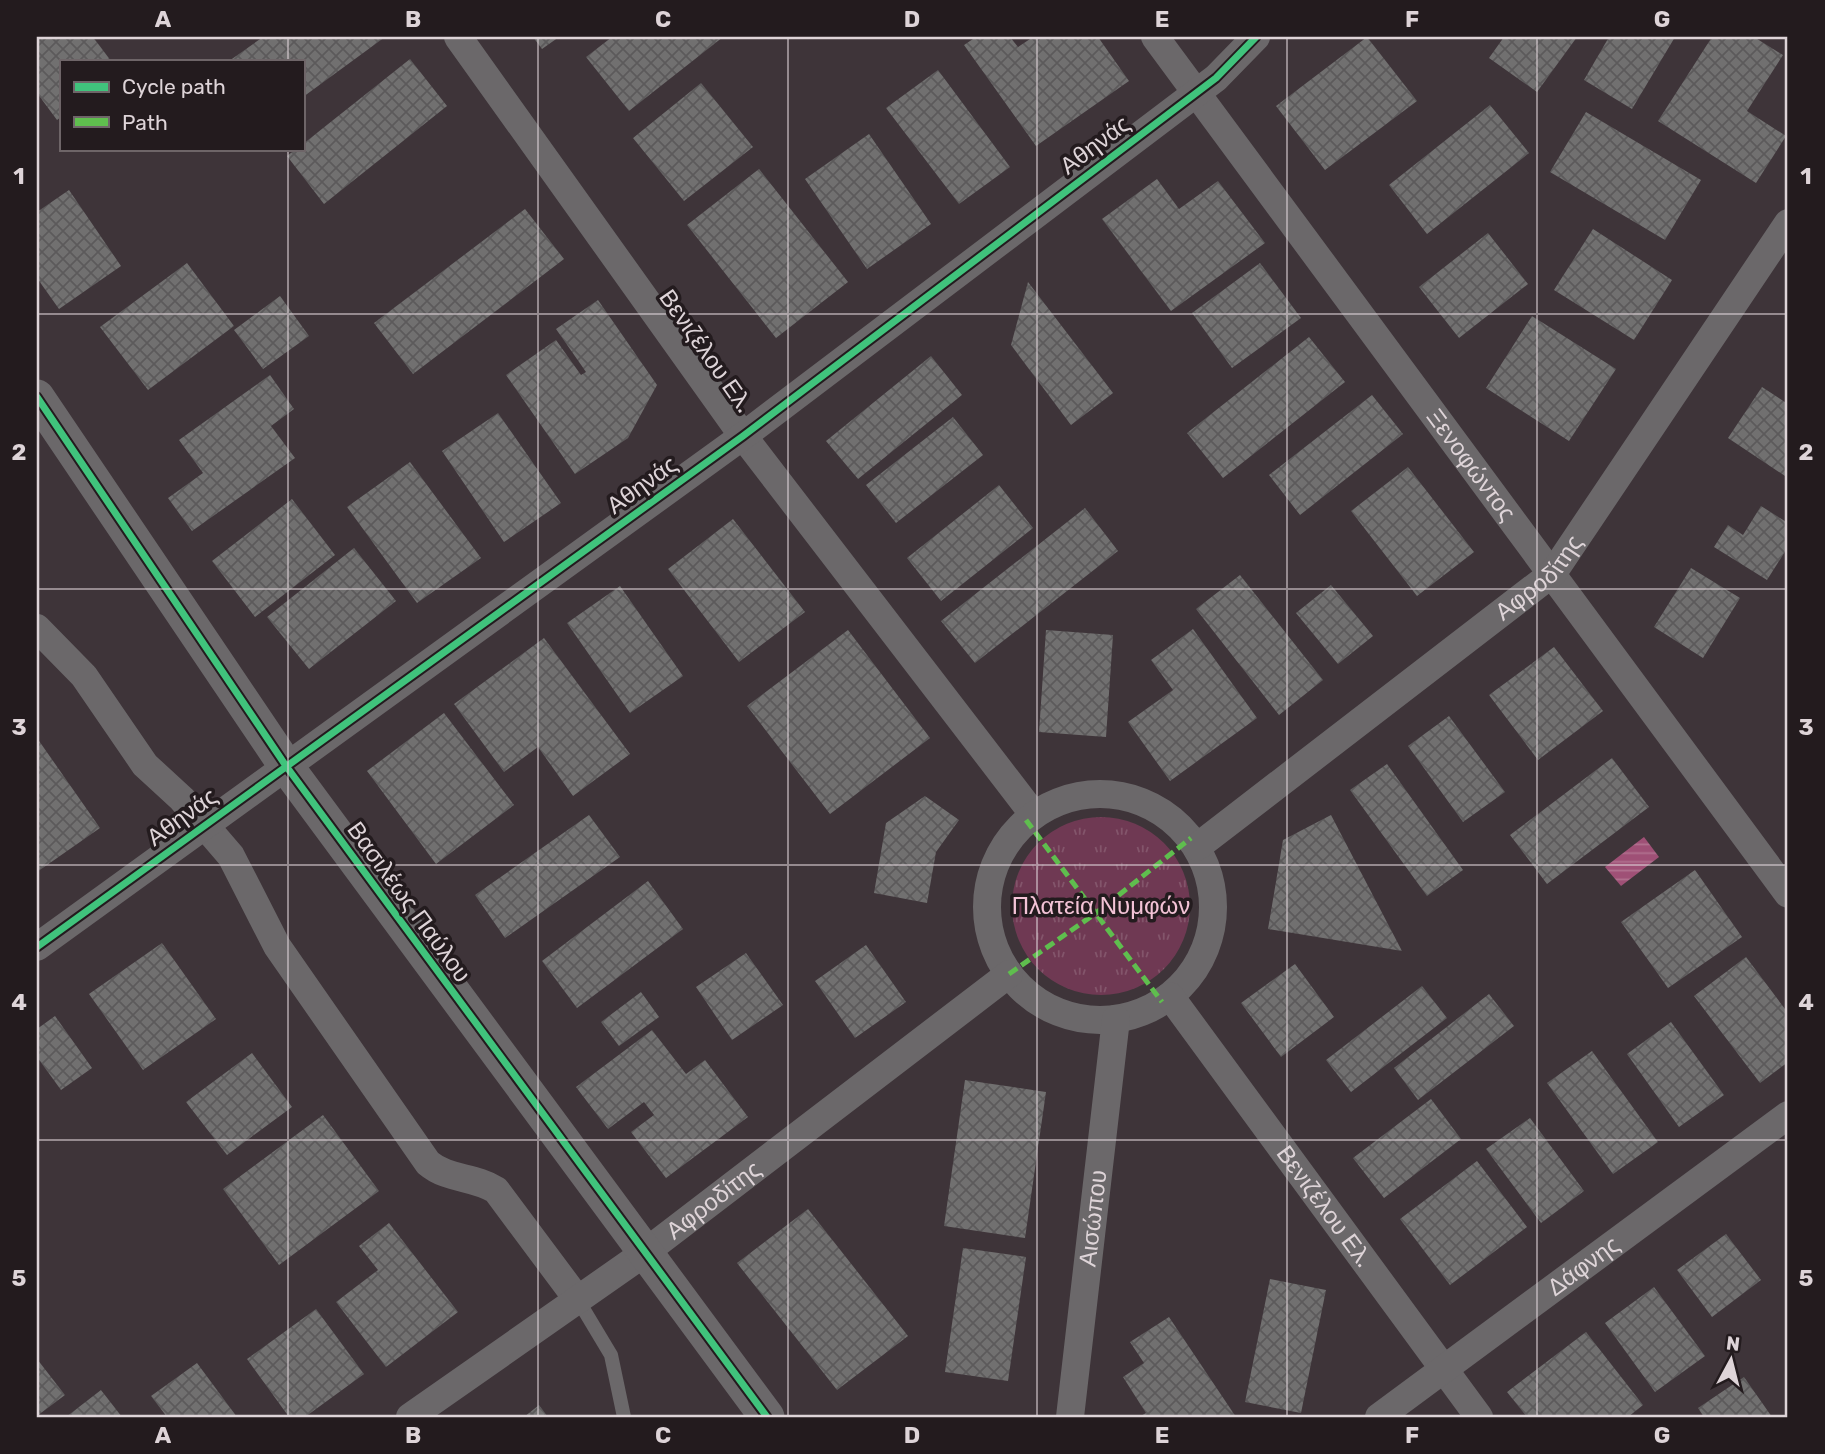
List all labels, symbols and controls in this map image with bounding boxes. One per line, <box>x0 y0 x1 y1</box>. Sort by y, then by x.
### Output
text: A <box>155 5 172 33</box>
text: B <box>405 5 421 33</box>
text: C <box>655 5 671 33</box>
text: D <box>904 5 920 33</box>
text: E <box>1155 5 1169 33</box>
text: F <box>1405 5 1419 33</box>
text: G <box>1654 5 1670 33</box>
legend <box>60 60 304 150</box>
text: Cycle path <box>122 74 226 99</box>
text: Path <box>122 110 168 135</box>
street label: Αθηνάς <box>1055 110 1135 180</box>
text: 1 <box>13 162 25 190</box>
text: 1 <box>1800 162 1812 190</box>
street label: Βενιζέλου Ελ. <box>653 284 759 418</box>
street label: Ξενοφώντος <box>1421 403 1522 526</box>
text: 2 <box>12 438 26 466</box>
text: 2 <box>1799 438 1813 466</box>
street label: Αθηνάς <box>601 450 683 520</box>
street label: Αφροδίτης <box>1490 530 1588 626</box>
text: 3 <box>11 713 27 741</box>
text: 3 <box>1798 713 1814 741</box>
street label: Αθηνάς <box>141 782 223 852</box>
street label: Βασιλέως Παύλου <box>341 816 477 988</box>
park label: Πλατεία Νυμφών <box>1012 892 1190 920</box>
text: 4 <box>11 988 27 1016</box>
text: 4 <box>1798 988 1814 1016</box>
street label: Βενιζέλου Ελ. <box>1271 1140 1378 1273</box>
street label: Αφροδίτης <box>661 1155 766 1245</box>
street label: Αισώπου <box>1073 1168 1112 1268</box>
street label: Δάφνης <box>1542 1230 1625 1302</box>
text: 5 <box>12 1264 27 1292</box>
text: 5 <box>1799 1264 1814 1292</box>
north arrow <box>1696 1324 1766 1394</box>
text: N <box>1725 1331 1741 1356</box>
text: A <box>155 1421 172 1449</box>
text: B <box>405 1421 421 1449</box>
text: C <box>655 1421 671 1449</box>
text: D <box>904 1421 920 1449</box>
text: E <box>1155 1421 1169 1449</box>
text: F <box>1405 1421 1419 1449</box>
text: G <box>1654 1421 1670 1449</box>

